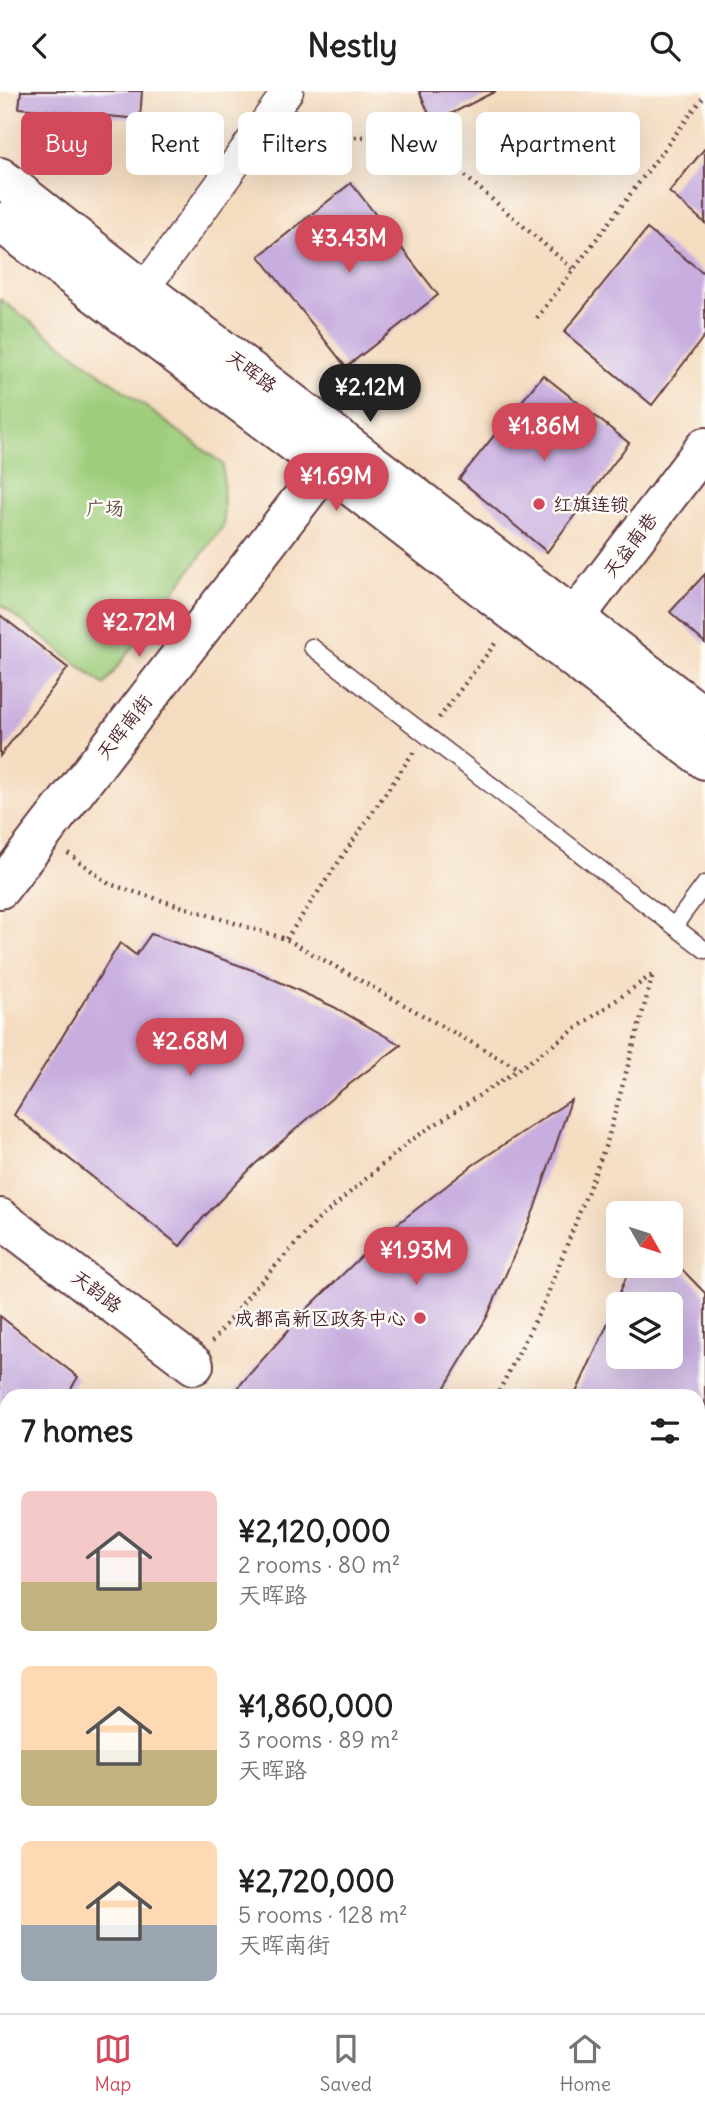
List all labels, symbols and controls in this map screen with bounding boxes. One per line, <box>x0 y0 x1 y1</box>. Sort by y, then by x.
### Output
text: Nestly <box>308 25 397 66</box>
icon: back <box>21 27 59 65</box>
icon: search <box>646 27 684 65</box>
chip: Buy <box>21 112 112 175</box>
chip: Rent <box>126 112 224 175</box>
chip: Filters <box>238 112 352 175</box>
chip: New <box>366 112 462 175</box>
chip: Apartment <box>476 112 640 175</box>
pin: ¥3.43M <box>292 215 406 275</box>
text: ¥3.43M <box>311 223 387 252</box>
street label: 天晖路 <box>222 344 282 398</box>
pin: ¥2.12M <box>313 365 427 424</box>
text: ¥2.12M <box>335 372 405 401</box>
pin: ¥1.86M <box>487 403 601 463</box>
text: ¥1.86M <box>508 411 580 440</box>
pin: ¥1.69M <box>279 453 393 513</box>
text: ¥1.69M <box>300 461 372 490</box>
place label: 红旗连锁 <box>553 492 629 516</box>
park label: 广场 <box>86 496 124 520</box>
marker: 红旗连锁 <box>531 496 547 512</box>
street label: 天益南巷 <box>598 507 662 583</box>
pin: ¥2.72M <box>82 599 196 659</box>
text: ¥2.72M <box>102 607 176 636</box>
street label: 天晖南街 <box>91 690 157 764</box>
pin: ¥2.68M <box>133 1019 247 1078</box>
text: ¥2.68M <box>152 1026 228 1055</box>
north arrow <box>606 1201 682 1277</box>
map controls <box>606 1201 683 1369</box>
pin: ¥1.93M <box>359 1227 473 1287</box>
text: ¥1.93M <box>380 1235 452 1264</box>
street label: 天韵路 <box>67 1264 127 1318</box>
button: layers <box>606 1292 683 1369</box>
place label: 成都高新区政务中心 <box>235 1306 406 1330</box>
marker: 成都高新区政务中心 <box>412 1310 428 1326</box>
text: 7 homes <box>21 1412 133 1450</box>
icon: filters <box>646 1412 684 1450</box>
text: ¥2,120,000 <box>238 1512 391 1550</box>
icon: home <box>77 1519 161 1603</box>
text: 2 rooms · 80 m² <box>238 1550 400 1579</box>
text: 天晖路 <box>238 1580 307 1609</box>
text: ¥1,860,000 <box>238 1687 394 1725</box>
icon: home <box>77 1694 161 1778</box>
text: 3 rooms · 89 m² <box>238 1725 399 1754</box>
text: 天晖路 <box>238 1755 307 1784</box>
text: ¥2,720,000 <box>238 1862 395 1900</box>
icon: home <box>77 1869 161 1953</box>
text: 5 rooms · 128 m² <box>238 1900 408 1929</box>
text: 天晖南街 <box>238 1930 330 1959</box>
tab: Map <box>94 2030 132 2096</box>
tab: Saved <box>320 2030 372 2096</box>
tab: Home <box>560 2030 611 2096</box>

